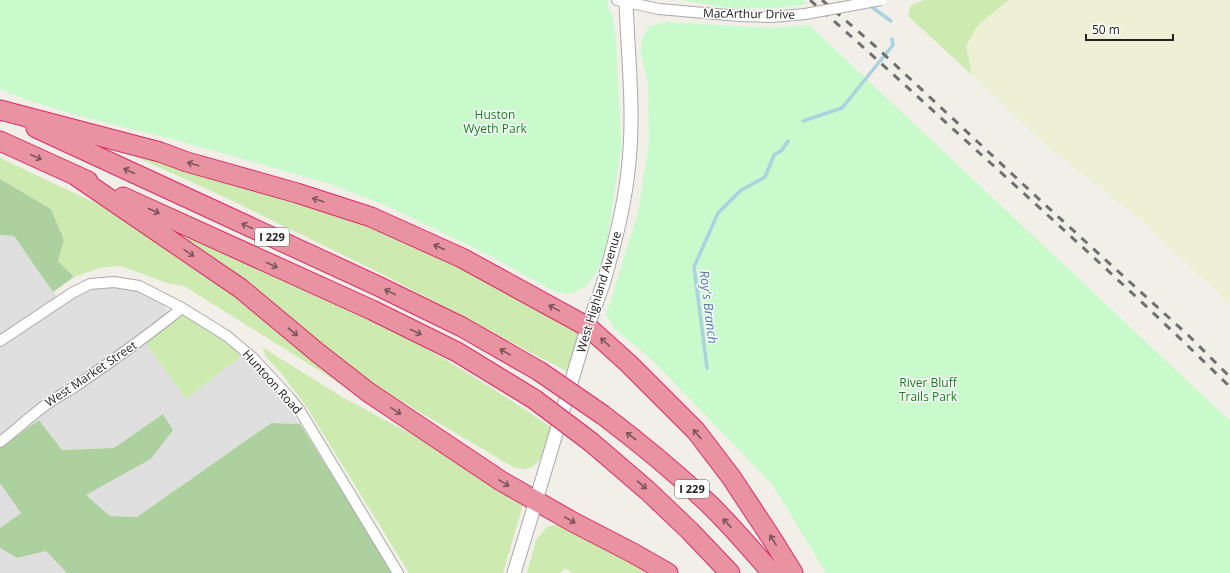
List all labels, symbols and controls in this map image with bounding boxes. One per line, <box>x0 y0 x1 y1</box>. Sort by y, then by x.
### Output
street label: MacArthur Drive <box>703 4 795 23</box>
scale bar <box>1086 16 1173 42</box>
text: 50 m <box>1092 21 1120 38</box>
park label: Huston Wyeth Park <box>463 106 528 137</box>
one-way arrow <box>29 154 41 162</box>
one-way arrow <box>188 159 200 167</box>
one-way arrow <box>123 167 135 174</box>
one-way arrow <box>312 196 325 203</box>
one-way arrow <box>148 208 160 215</box>
one-way arrow <box>241 221 253 229</box>
road number: I 229 <box>255 228 289 246</box>
street label: West Highland Avenue <box>572 229 625 355</box>
one-way arrow <box>433 243 445 250</box>
one-way arrow <box>184 249 195 257</box>
one-way arrow <box>266 262 278 269</box>
water label: Roy's Branch <box>696 269 722 345</box>
one-way arrow <box>384 288 396 295</box>
one-way arrow <box>548 304 560 311</box>
one-way arrow <box>287 328 298 337</box>
one-way arrow <box>409 328 421 336</box>
street label: West Market Street <box>42 337 140 411</box>
one-way arrow <box>600 338 611 347</box>
street label: Huntoon Road <box>239 346 306 418</box>
one-way arrow <box>500 347 512 355</box>
park label: River Bluff Trails Park <box>899 374 958 405</box>
one-way arrow <box>390 407 401 415</box>
one-way arrow <box>693 429 702 439</box>
one-way arrow <box>626 432 637 440</box>
one-way arrow <box>498 479 510 487</box>
one-way arrow <box>637 480 647 490</box>
road number: I 229 <box>675 480 709 498</box>
one-way arrow <box>564 517 576 525</box>
one-way arrow <box>722 518 732 528</box>
one-way arrow <box>768 534 776 546</box>

